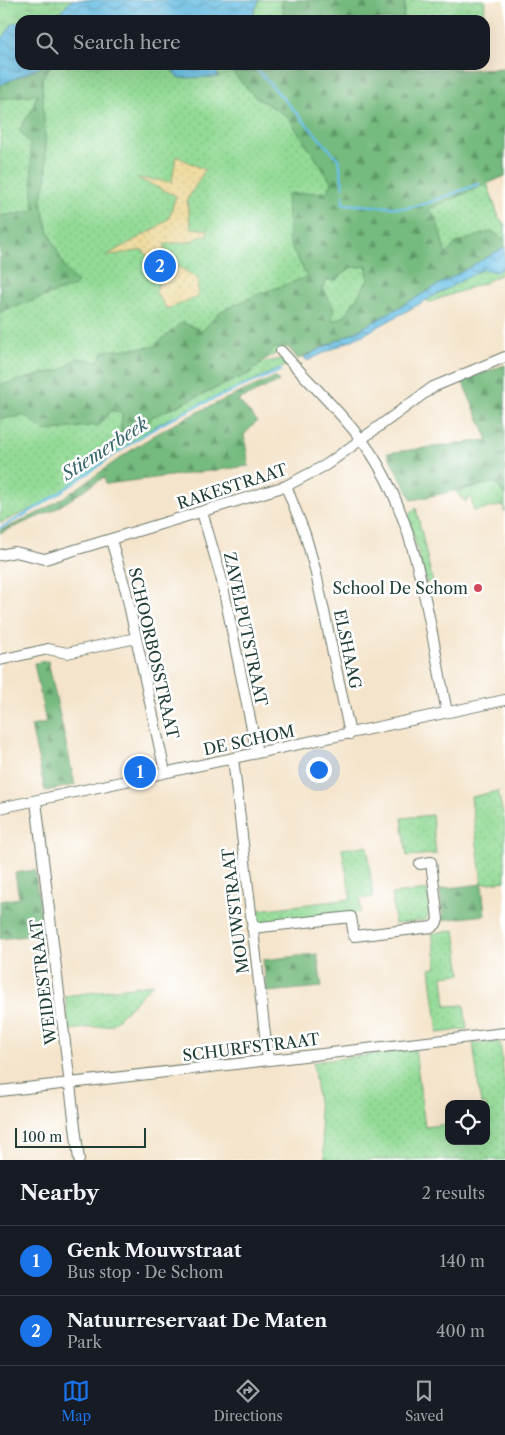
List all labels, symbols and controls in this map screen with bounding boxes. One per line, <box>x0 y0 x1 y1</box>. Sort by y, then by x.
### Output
search box <box>15 15 490 70</box>
icon: search <box>33 29 61 57</box>
text: Search here <box>73 31 181 54</box>
pin: 2 <box>144 247 176 285</box>
water label: Stiemerbeek <box>57 413 153 486</box>
street label: RAKESTRAAT <box>174 459 290 513</box>
street label: ZAVELPUTSTRAAT <box>220 550 272 708</box>
street label: SCHOORBOSSTRAAT <box>125 565 183 741</box>
place label: School De Schom <box>332 578 468 598</box>
marker: School De Schom <box>472 582 484 594</box>
street label: ELSHAAG <box>330 607 366 691</box>
street label: DE SCHOM <box>202 721 296 759</box>
pin: 1 <box>124 753 156 791</box>
your location <box>306 757 332 783</box>
street label: MOUWSTRAAT <box>217 847 253 975</box>
street label: WEIDESTRAAT <box>25 918 61 1047</box>
street label: SCHURFSTRAAT <box>181 1029 321 1065</box>
map controls <box>445 1100 490 1145</box>
button: locate <box>445 1100 490 1145</box>
scale bar <box>15 1125 146 1148</box>
text: 100 m <box>22 1128 62 1146</box>
text: Nearby <box>20 1180 99 1205</box>
text: 2 results <box>422 1183 485 1203</box>
text: Genk Mouwstraat <box>67 1239 242 1262</box>
text: 1 <box>32 1251 40 1271</box>
text: 140 m <box>440 1251 485 1271</box>
text: Bus stop · De Schom <box>67 1262 223 1282</box>
text: Natuurreservaat De Maten <box>67 1309 327 1332</box>
text: 2 <box>31 1321 41 1341</box>
text: 400 m <box>436 1321 485 1341</box>
text: Park <box>67 1332 102 1352</box>
tab: Map <box>61 1377 91 1425</box>
tab: Directions <box>213 1377 283 1425</box>
tab: Saved <box>405 1377 444 1425</box>

